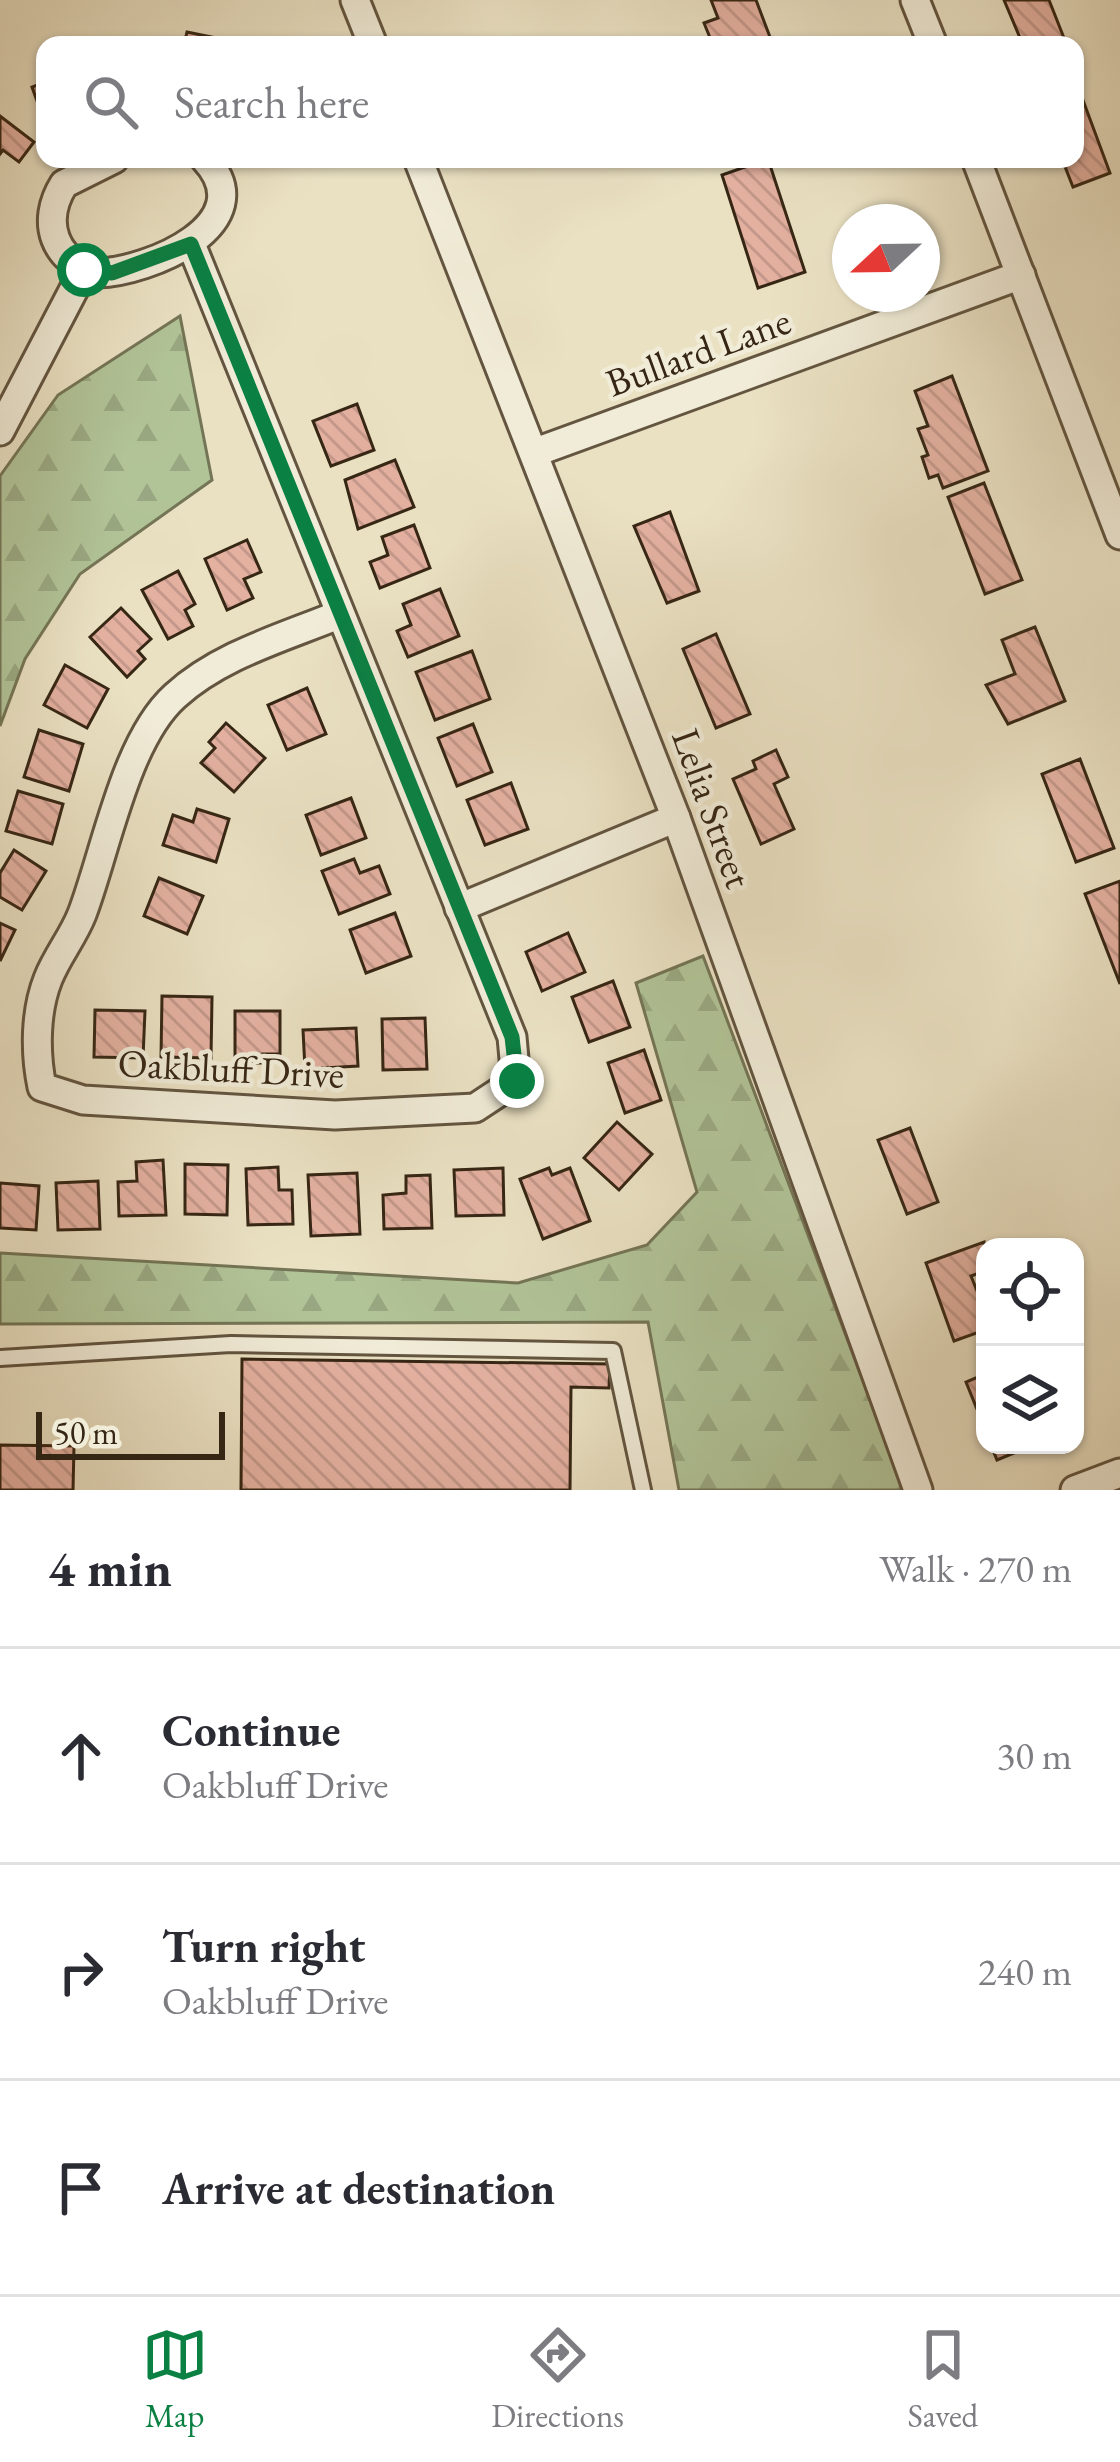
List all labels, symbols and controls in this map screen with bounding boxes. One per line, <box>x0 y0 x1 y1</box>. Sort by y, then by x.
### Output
search box <box>36 36 1084 168</box>
icon: search <box>78 69 144 135</box>
text: Search here <box>174 73 369 131</box>
north arrow <box>832 204 940 312</box>
route start <box>57 243 111 297</box>
street label: Bullard Lane <box>599 295 797 408</box>
street label: Lelia Street <box>660 721 765 895</box>
street label: Oakbluff Drive <box>117 1037 345 1100</box>
route end <box>490 1054 544 1108</box>
map controls <box>976 1238 1084 1454</box>
button: locate <box>976 1238 1084 1346</box>
button: layers <box>976 1346 1084 1454</box>
scale bar <box>36 1406 225 1459</box>
text: 50 m <box>54 1411 118 1454</box>
text: 4 min <box>48 1535 172 1601</box>
text: Walk · 270 m <box>879 1543 1072 1594</box>
text: Continue <box>162 1701 340 1759</box>
icon: ahead <box>48 1723 114 1789</box>
text: 30 m <box>996 1730 1072 1781</box>
text: Oakbluff Drive <box>162 1759 389 1810</box>
text: Turn right <box>162 1917 365 1975</box>
icon: right <box>48 1939 114 2005</box>
text: 240 m <box>978 1946 1072 1997</box>
text: Oakbluff Drive <box>162 1975 389 2026</box>
icon: arrive <box>48 2155 114 2221</box>
text: Arrive at destination <box>162 2159 555 2217</box>
tab: Map <box>142 2322 208 2437</box>
tab: Directions <box>491 2322 624 2437</box>
tab: Saved <box>908 2322 978 2437</box>

